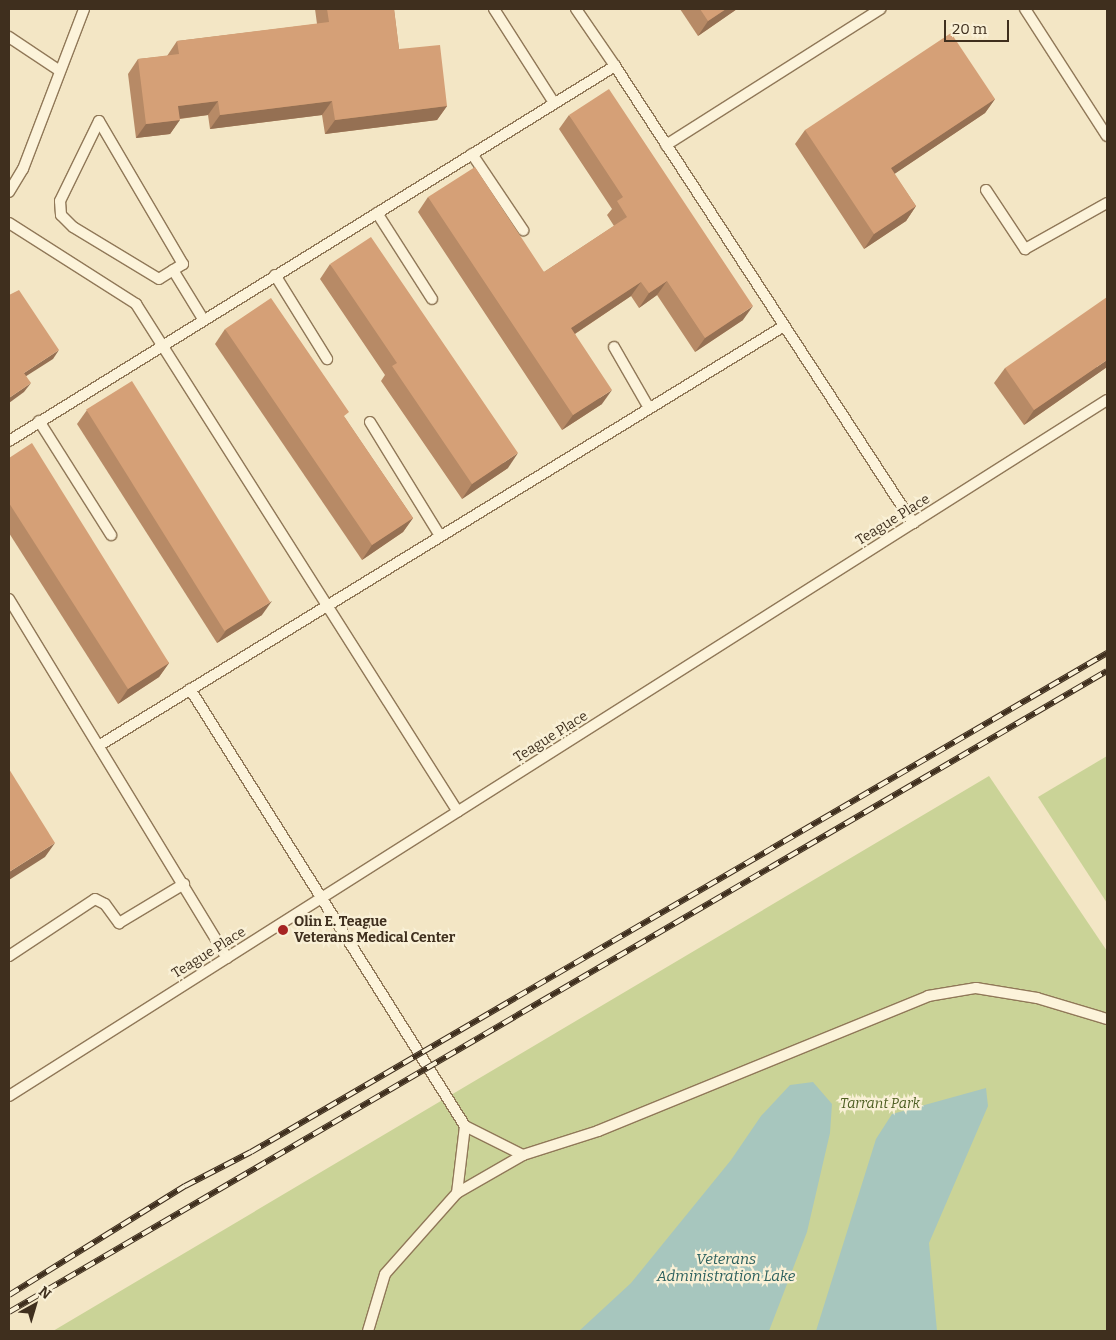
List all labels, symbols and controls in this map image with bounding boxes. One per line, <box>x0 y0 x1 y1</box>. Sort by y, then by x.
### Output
scale bar <box>946 10 1011 42</box>
text: 20 m <box>952 20 987 38</box>
street label: Teague Place <box>853 491 933 549</box>
street label: Teague Place <box>511 708 591 766</box>
place label: Olin E. Teague Veterans Medical Center <box>294 914 455 946</box>
marker: Olin E. Teague Veterans Medical Center <box>276 923 290 937</box>
street label: Teague Place <box>169 924 249 982</box>
park label: Tarrant Park <box>840 1096 920 1112</box>
water label: Veterans Administration Lake <box>657 1250 795 1285</box>
north arrow <box>10 1280 60 1330</box>
text: N <box>35 1283 54 1303</box>

